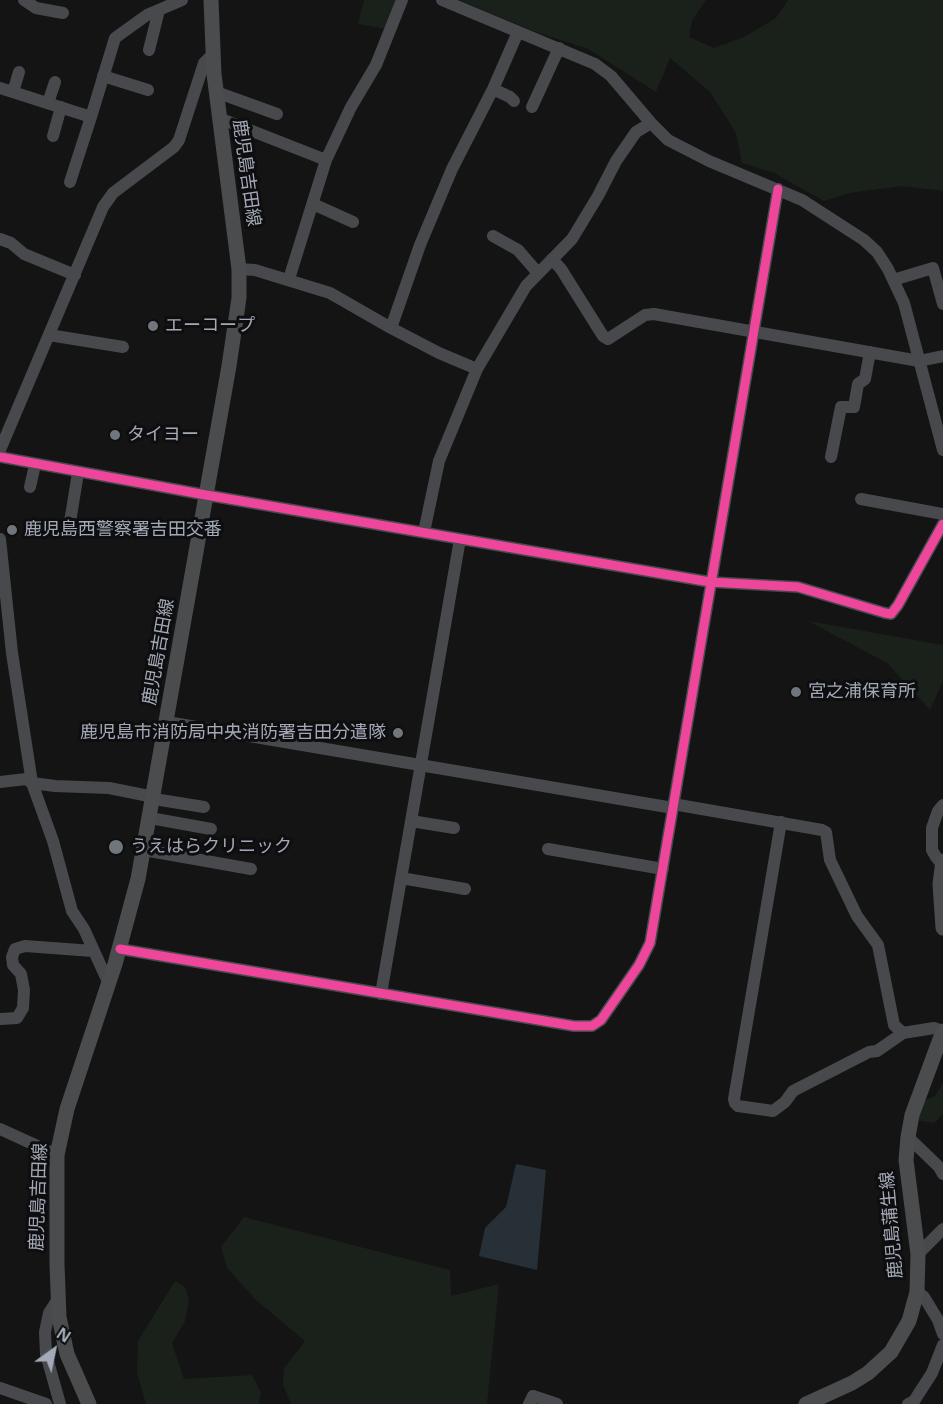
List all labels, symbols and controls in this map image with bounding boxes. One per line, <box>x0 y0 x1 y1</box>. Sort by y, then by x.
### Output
street label: 鹿児島吉田線 <box>228 118 264 228</box>
place label: エーコープ <box>165 315 255 337</box>
marker: エーコープ <box>146 319 160 333</box>
place label: タイヨー <box>127 424 199 446</box>
marker: タイヨー <box>108 428 122 442</box>
place label: 鹿児島西警察署吉田交番 <box>24 519 222 541</box>
marker: 鹿児島西警察署吉田交番 <box>5 523 19 537</box>
street label: 鹿児島吉田線 <box>139 597 179 707</box>
place label: 宮之浦保育所 <box>808 681 916 703</box>
marker: 宮之浦保育所 <box>789 685 803 699</box>
place label: 鹿児島市消防局中央消防署吉田分遣隊 <box>80 722 386 744</box>
marker: 鹿児島市消防局中央消防署吉田分遣隊 <box>391 726 405 740</box>
place label: うえはらクリニック <box>130 836 292 858</box>
marker: うえはらクリニック <box>107 838 125 856</box>
street label: 鹿児島吉田線 <box>26 1143 52 1251</box>
street label: 鹿児島蒲生線 <box>877 1170 907 1280</box>
north arrow <box>24 1320 84 1380</box>
text: N <box>52 1322 75 1348</box>

